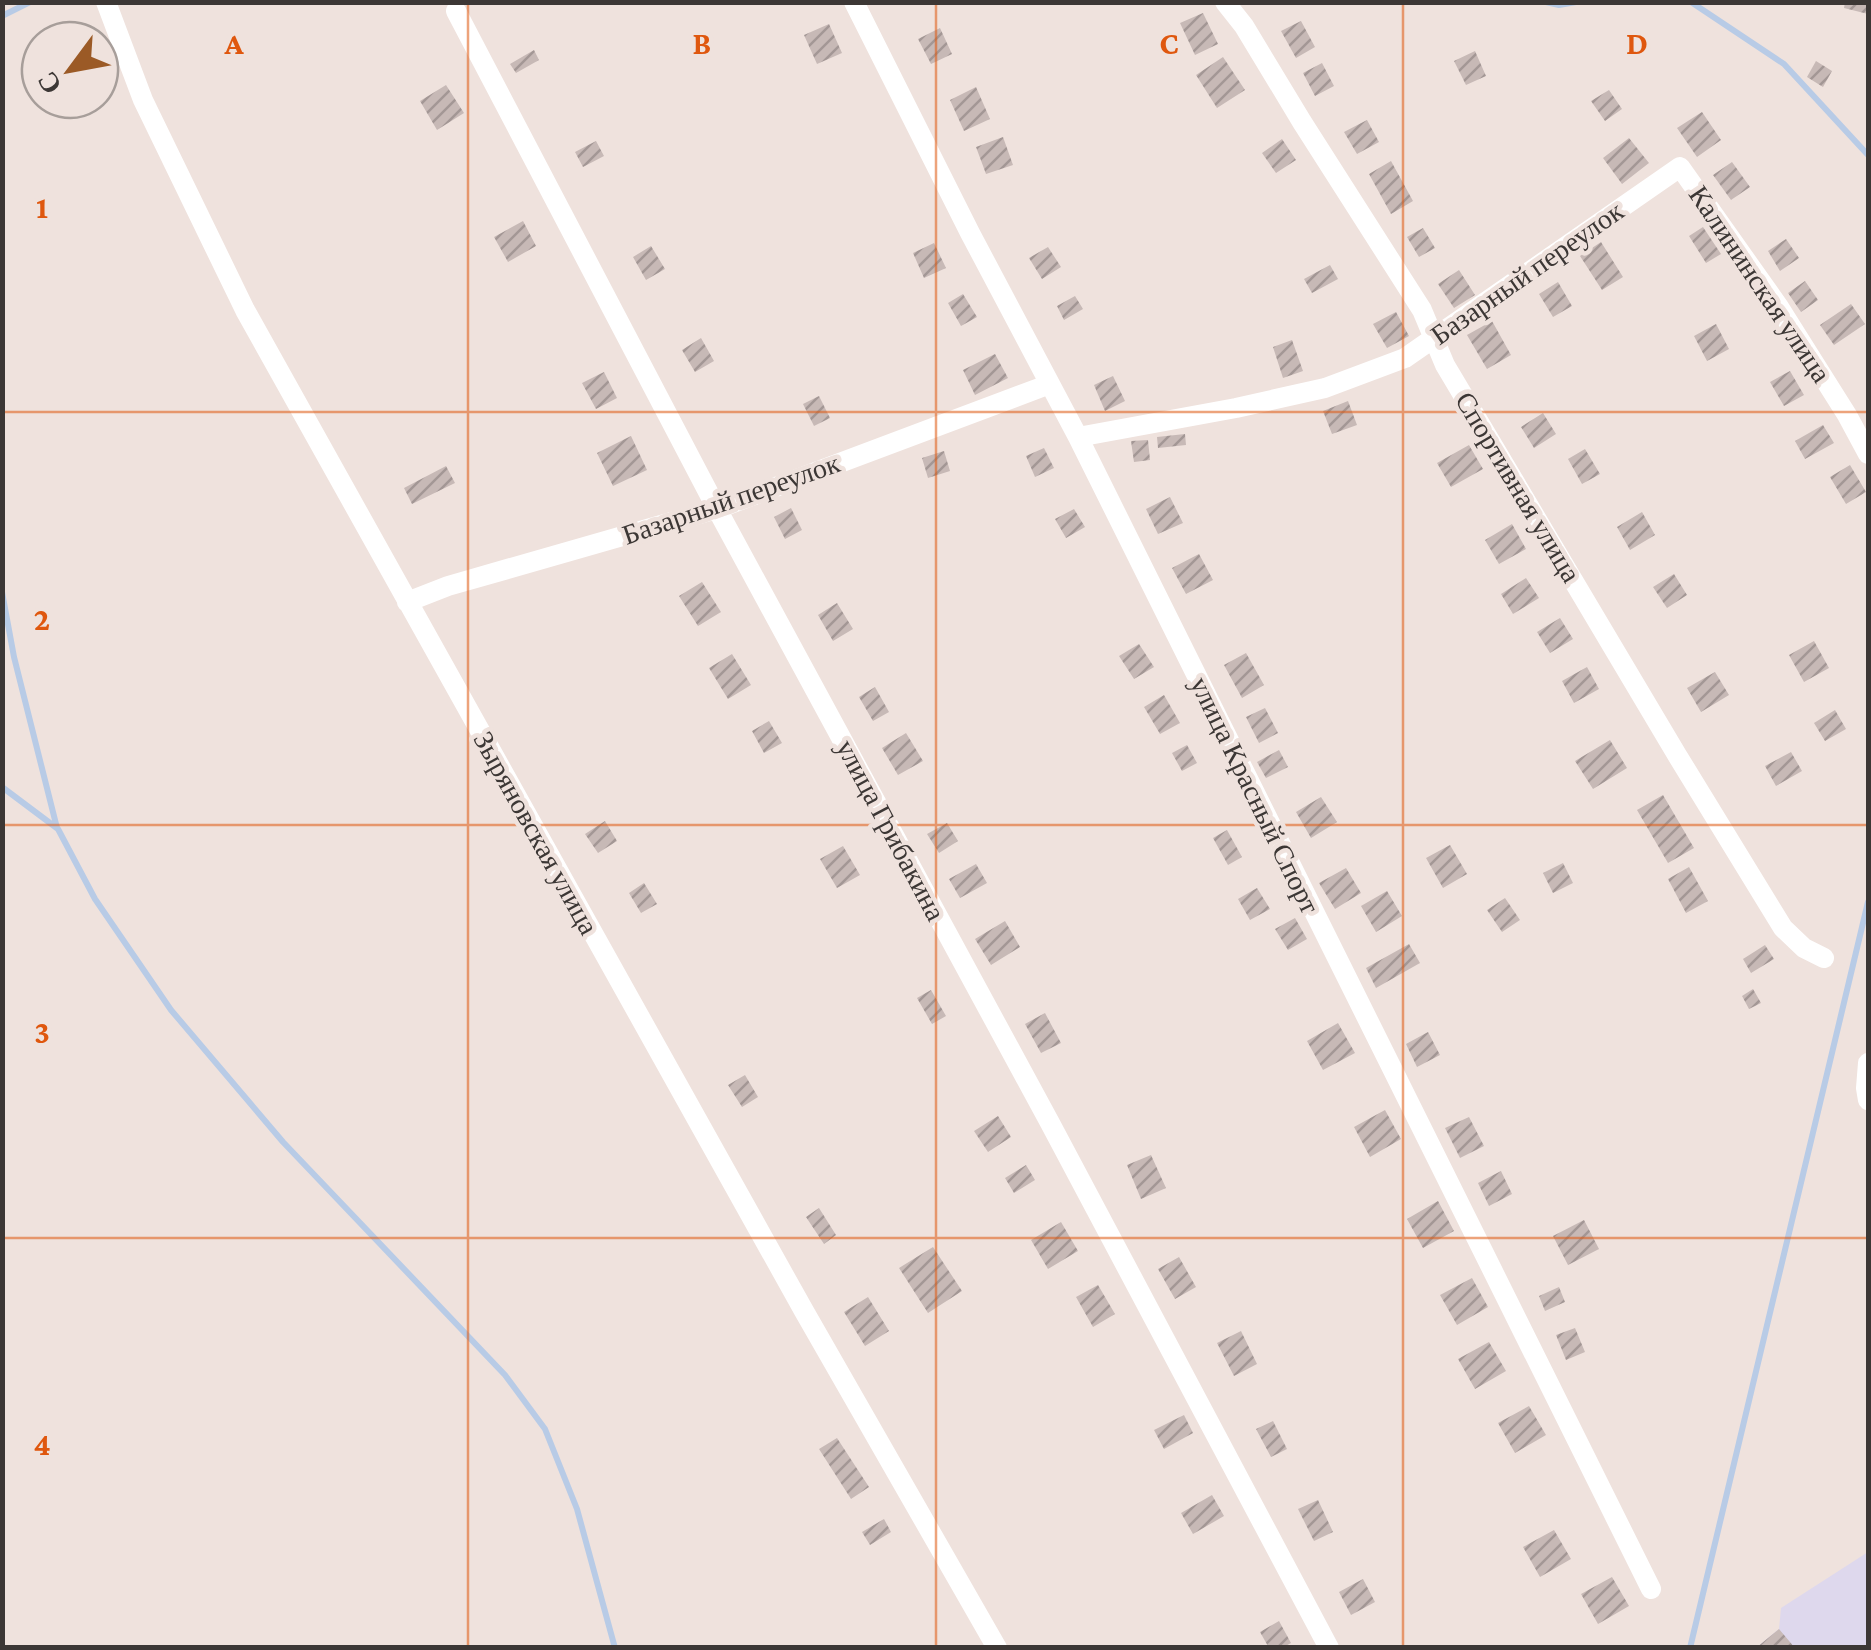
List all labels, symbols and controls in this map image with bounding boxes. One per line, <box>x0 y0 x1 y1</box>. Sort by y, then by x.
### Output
north arrow <box>20 20 120 120</box>
text: A <box>223 25 244 61</box>
text: B <box>693 25 711 61</box>
text: C <box>1159 25 1179 61</box>
text: D <box>1626 25 1648 61</box>
text: С <box>31 66 68 100</box>
street label: Калининская улица <box>1683 180 1838 389</box>
text: 1 <box>36 189 48 225</box>
street label: Базарный переулок <box>1425 195 1629 351</box>
street label: Спортивная улица <box>1449 386 1587 588</box>
street label: Базарный переулок <box>618 447 844 551</box>
text: 2 <box>34 601 50 637</box>
street label: улица Красный Спорт <box>1184 672 1326 918</box>
street label: Зыряновская улица <box>467 726 605 940</box>
street label: улица Грибакина <box>830 734 952 926</box>
text: 3 <box>34 1014 50 1050</box>
text: 4 <box>33 1426 51 1462</box>

